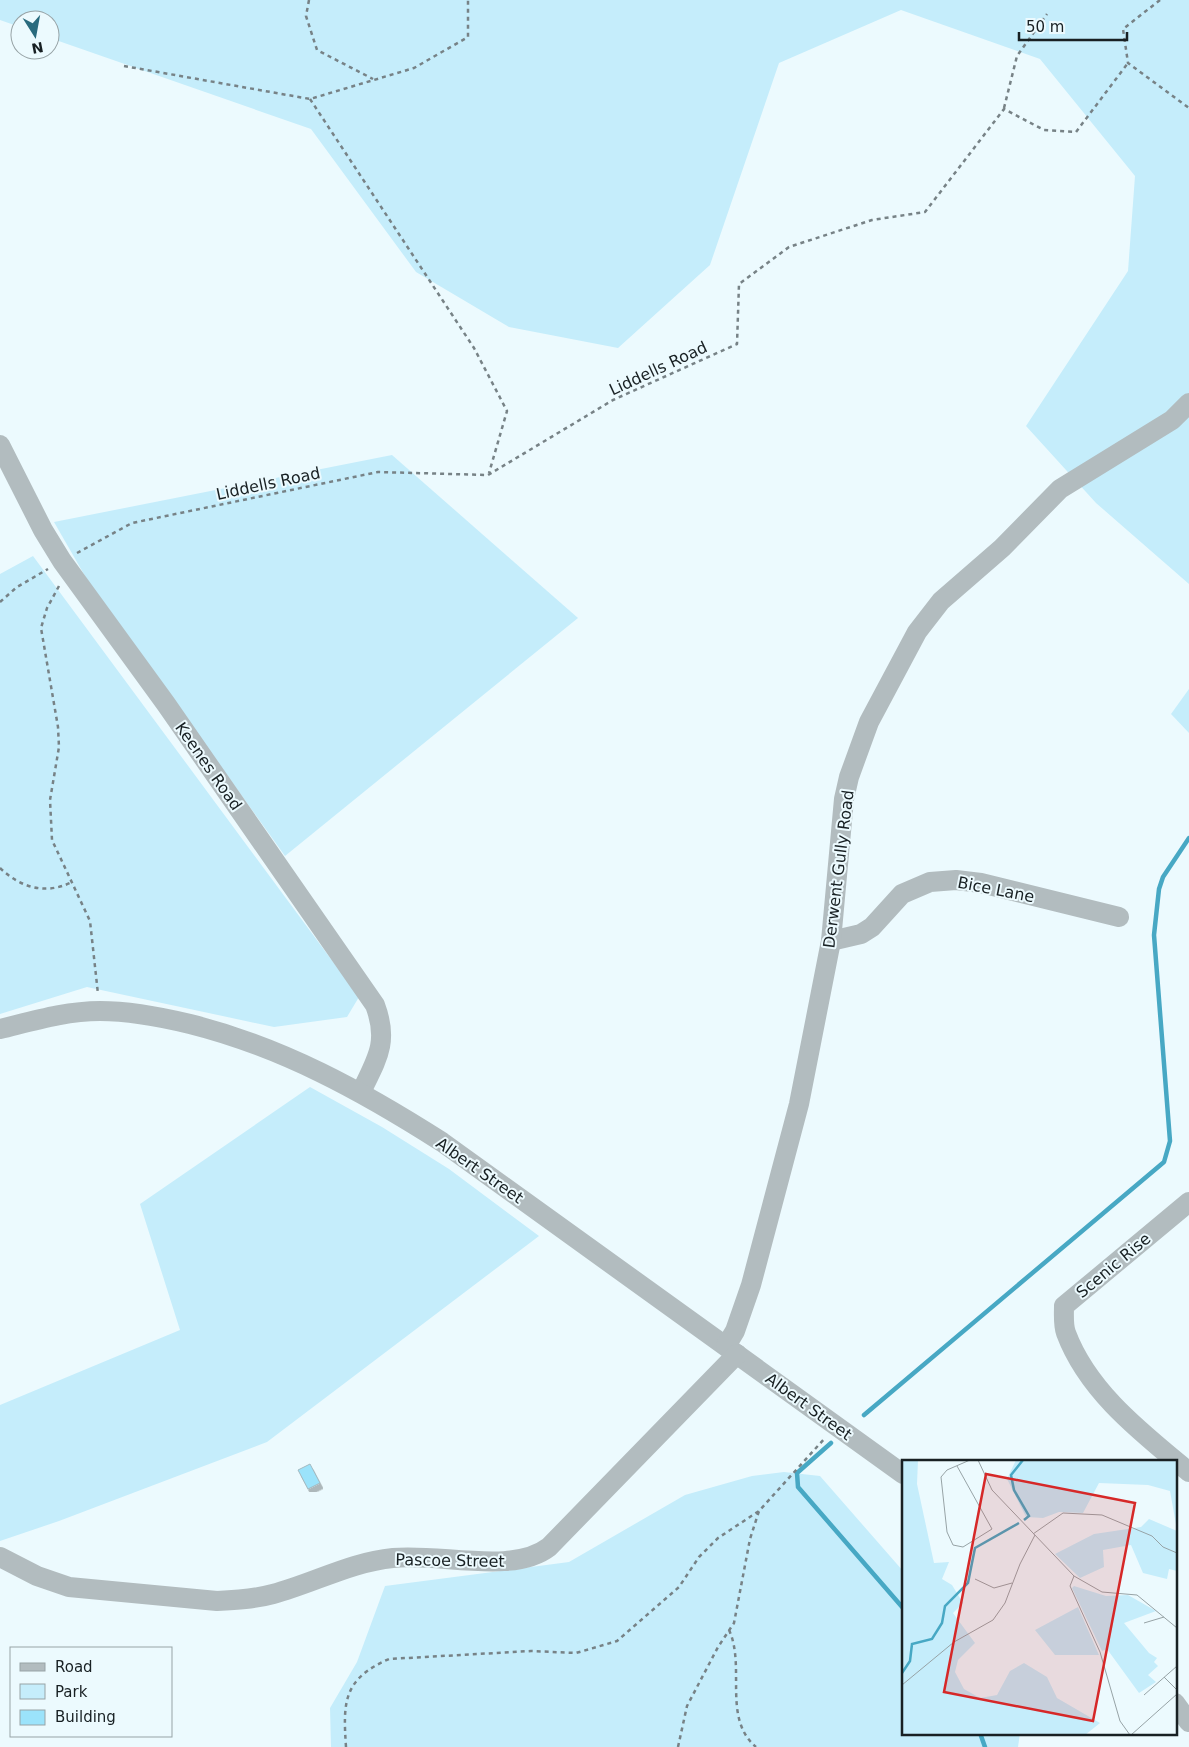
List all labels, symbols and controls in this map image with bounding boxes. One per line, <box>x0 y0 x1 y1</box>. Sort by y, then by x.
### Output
north arrow <box>10 10 60 60</box>
scale bar <box>1019 10 1126 42</box>
text: 50 m <box>1026 18 1064 36</box>
text: N <box>30 39 45 57</box>
street label: Liddells Road <box>606 337 710 399</box>
street label: Liddells Road <box>214 463 322 504</box>
street label: Keenes Road <box>171 719 246 814</box>
street label: Derwent Gully Road <box>819 789 858 949</box>
street label: Bice Lane <box>956 873 1036 906</box>
street label: Albert Street <box>433 1133 527 1207</box>
street label: Scenic Rise <box>1072 1229 1154 1302</box>
street label: Albert Street <box>762 1369 856 1444</box>
inset map <box>902 1460 1176 1734</box>
street label: Pascoe Street <box>395 1550 505 1571</box>
legend <box>10 1647 172 1737</box>
text: Road <box>55 1658 93 1676</box>
text: Park <box>55 1683 88 1701</box>
text: Building <box>55 1708 116 1726</box>

